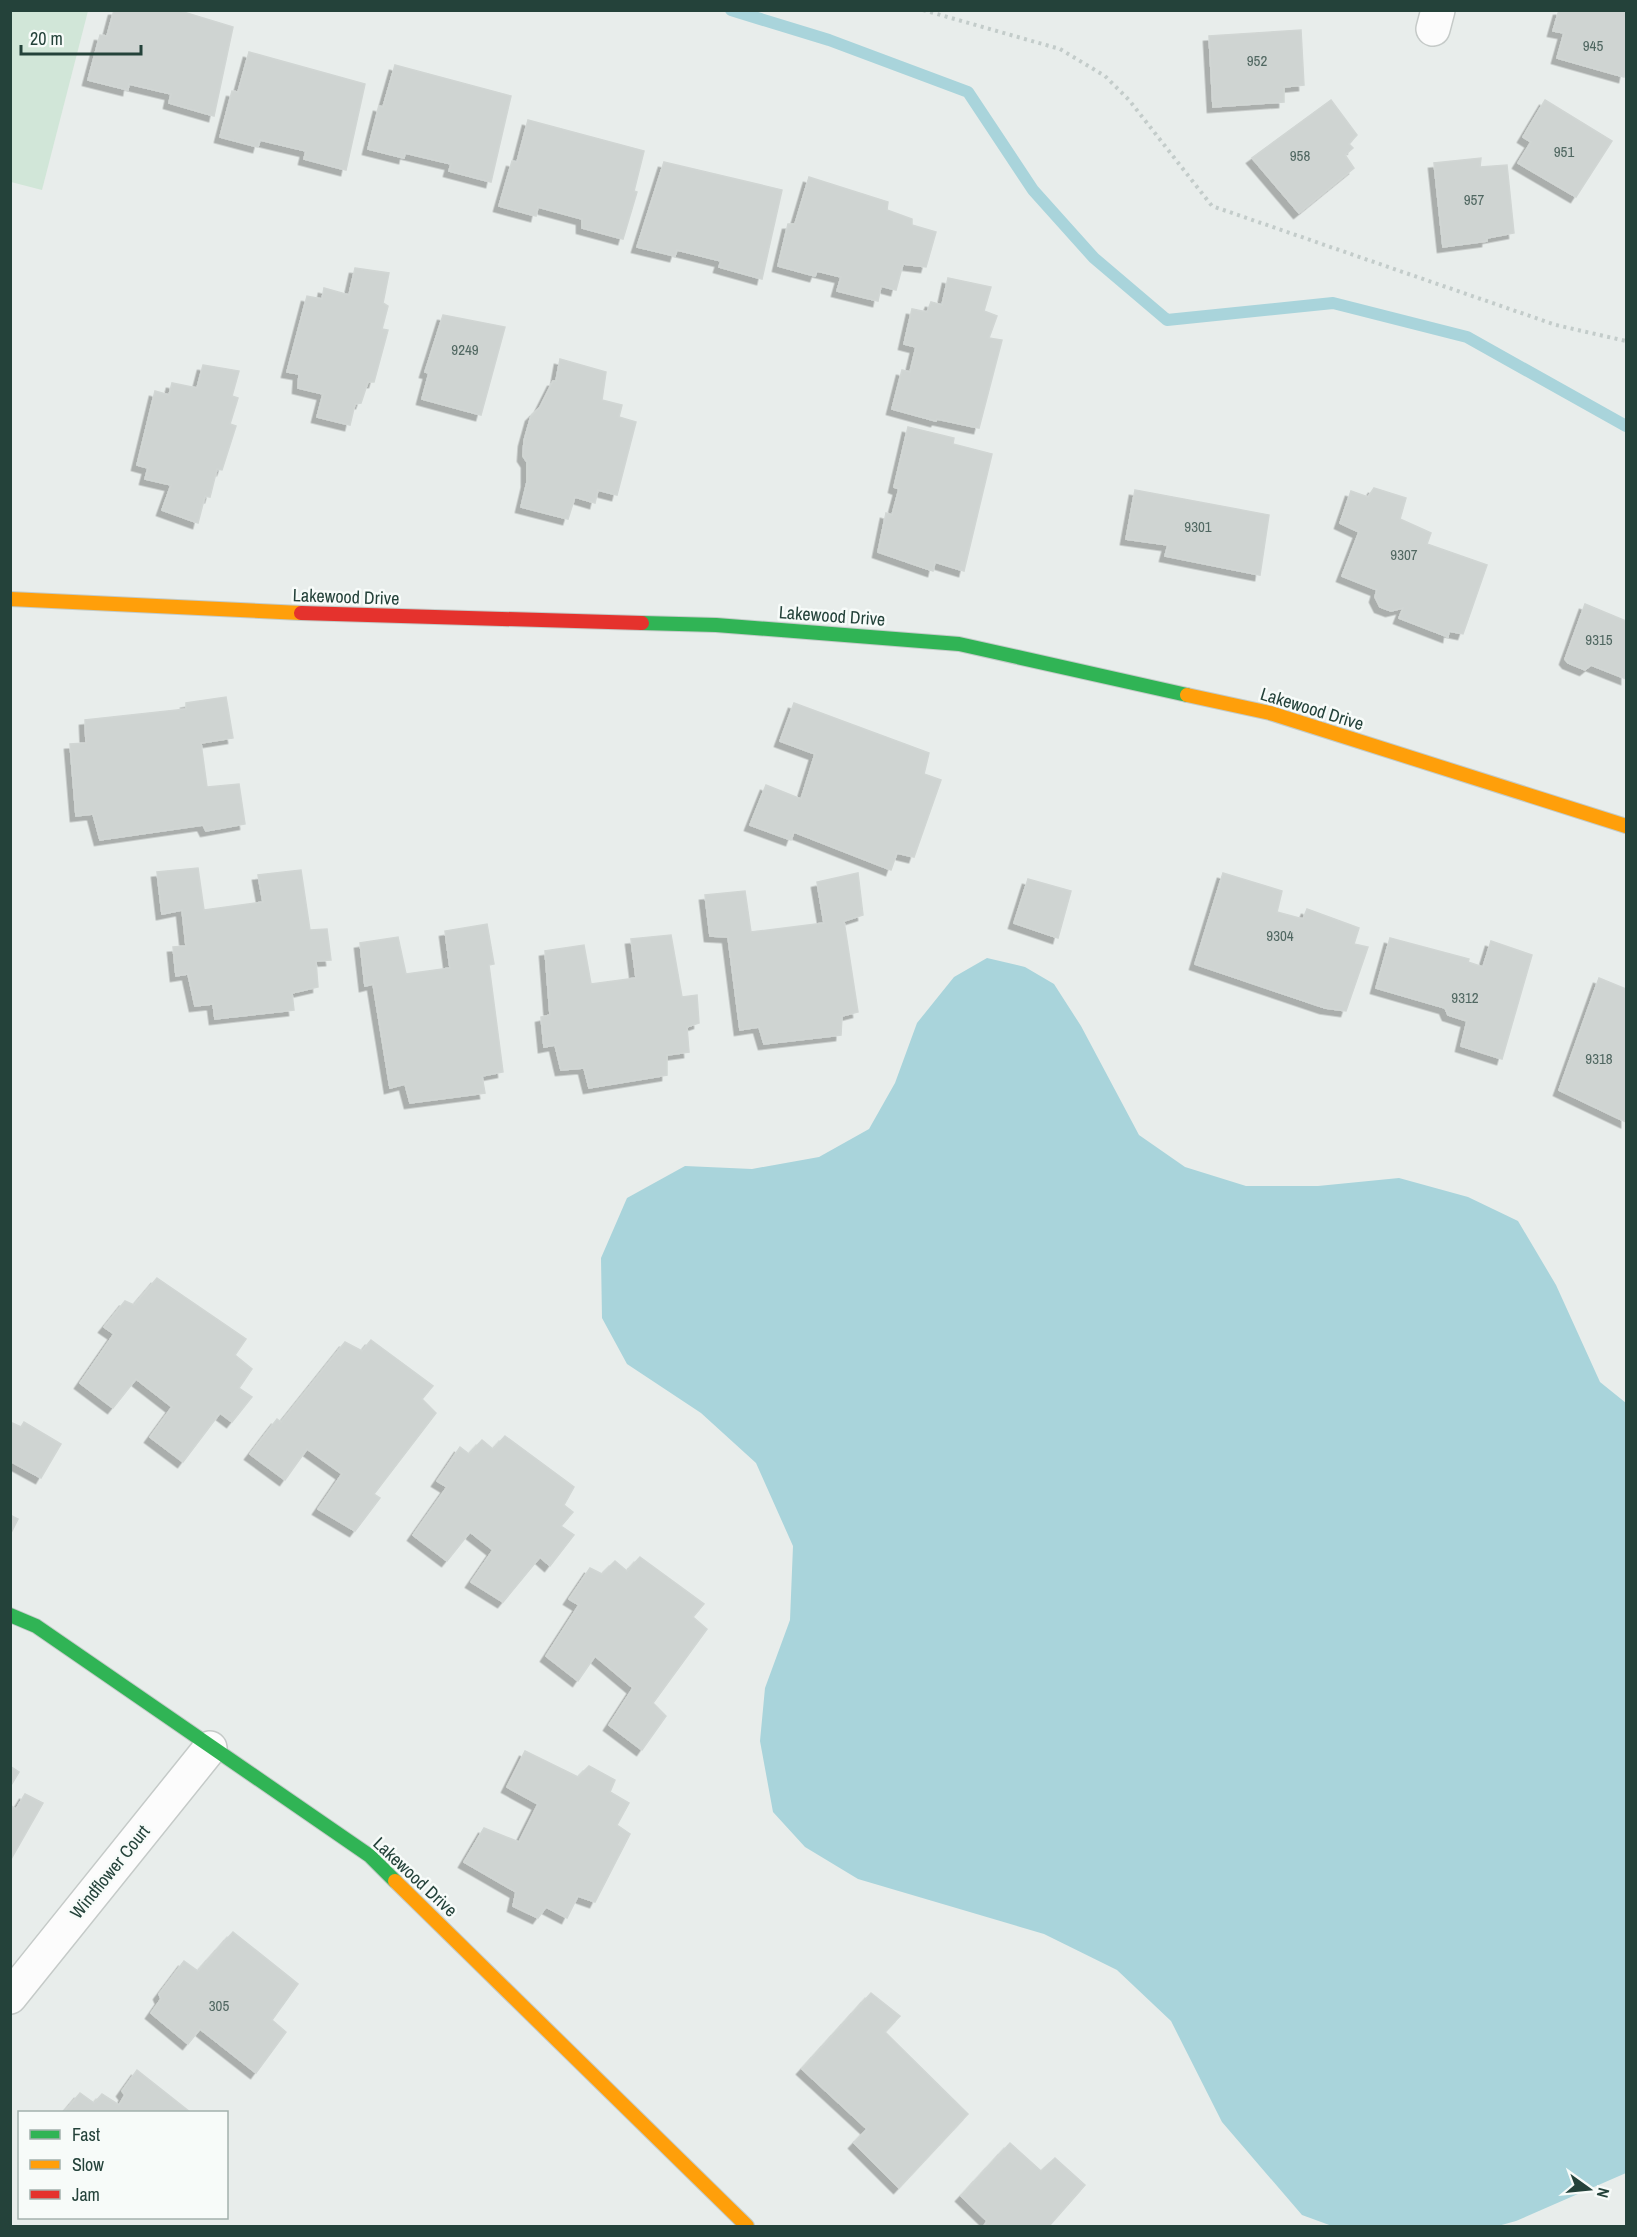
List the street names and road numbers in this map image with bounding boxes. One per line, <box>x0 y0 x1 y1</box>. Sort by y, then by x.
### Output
street label: Lakewood Drive <box>292 582 400 611</box>
street label: Lakewood Drive <box>778 599 886 632</box>
street label: Lakewood Drive <box>1257 681 1367 736</box>
street label: Windflower Court <box>64 1820 155 1924</box>
street label: Lakewood Drive <box>368 1831 463 1922</box>

